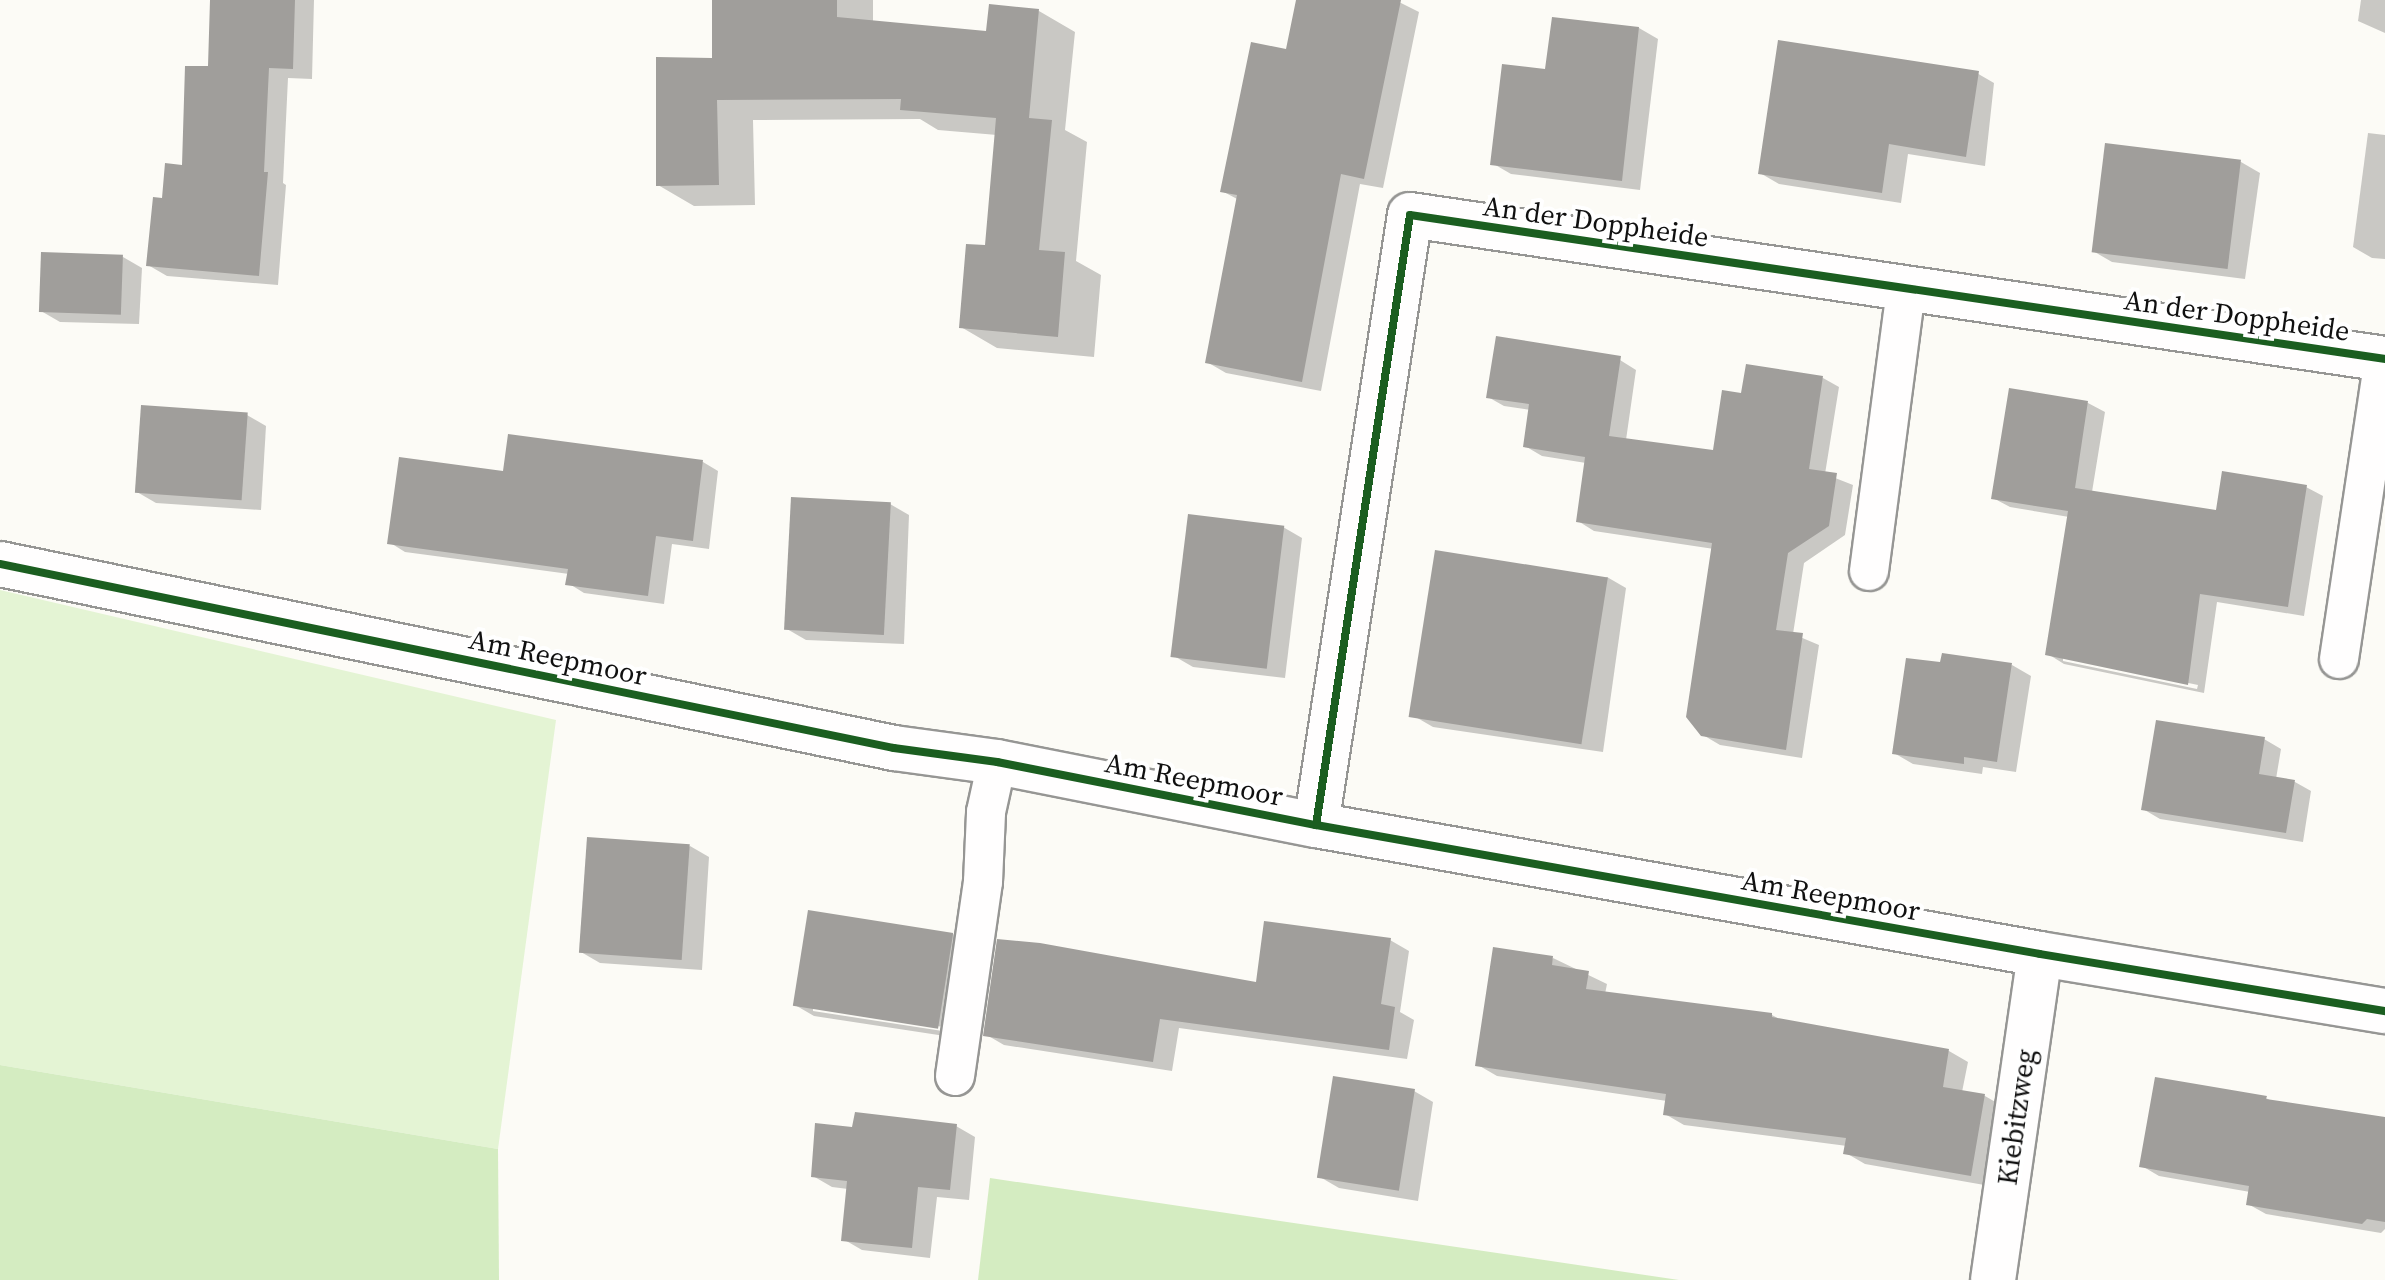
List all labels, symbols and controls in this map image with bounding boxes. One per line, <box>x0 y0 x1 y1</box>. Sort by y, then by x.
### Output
street label: An der Doppheide <box>1481 189 1711 253</box>
street label: An der Doppheide <box>2122 283 2352 347</box>
street label: Am Reepmoor <box>466 622 650 692</box>
street label: Am Reepmoor <box>1102 745 1286 813</box>
street label: Am Reepmoor <box>1739 863 1923 927</box>
street label: Kiebitzweg <box>1990 1047 2042 1187</box>

